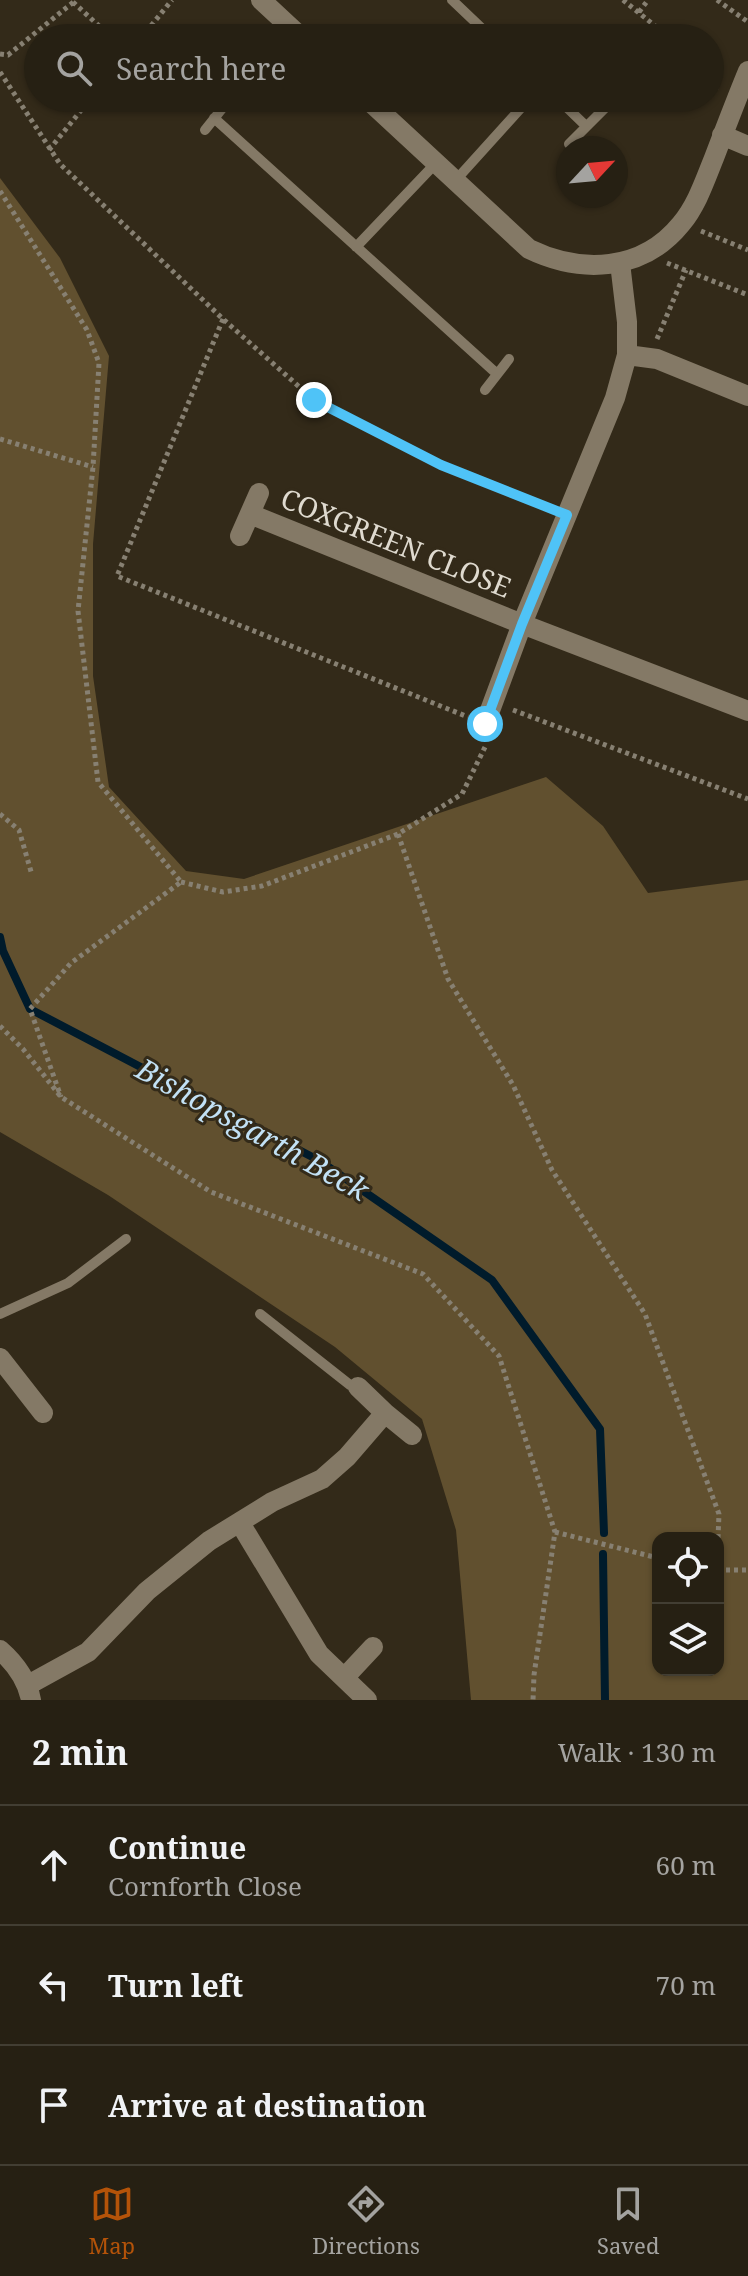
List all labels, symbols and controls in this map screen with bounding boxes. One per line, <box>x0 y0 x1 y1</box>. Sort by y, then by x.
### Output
search box <box>24 24 724 112</box>
icon: search <box>52 46 96 90</box>
text: Search here <box>116 48 286 89</box>
north arrow <box>556 136 628 208</box>
route end <box>296 382 332 418</box>
street label: COXGREEN CLOSE <box>276 479 517 606</box>
route start <box>467 706 503 742</box>
water label: Bishopsgarth Beck <box>128 1047 377 1210</box>
map controls <box>652 1532 724 1676</box>
button: locate <box>652 1532 724 1604</box>
button: layers <box>652 1604 724 1676</box>
text: 2 min <box>32 1729 128 1775</box>
text: Walk · 130 m <box>558 1734 716 1770</box>
text: Continue <box>108 1827 246 1868</box>
icon: ahead <box>32 1843 76 1887</box>
text: 60 m <box>656 1847 716 1883</box>
text: Cornforth Close <box>108 1868 302 1904</box>
icon: left <box>32 1963 76 2007</box>
text: Turn left <box>108 1965 243 2006</box>
text: 70 m <box>656 1967 716 2003</box>
icon: arrive <box>32 2083 76 2127</box>
text: Arrive at destination <box>108 2085 427 2126</box>
tab: Map <box>89 2182 135 2260</box>
tab: Directions <box>312 2182 420 2260</box>
tab: Saved <box>597 2182 659 2260</box>

